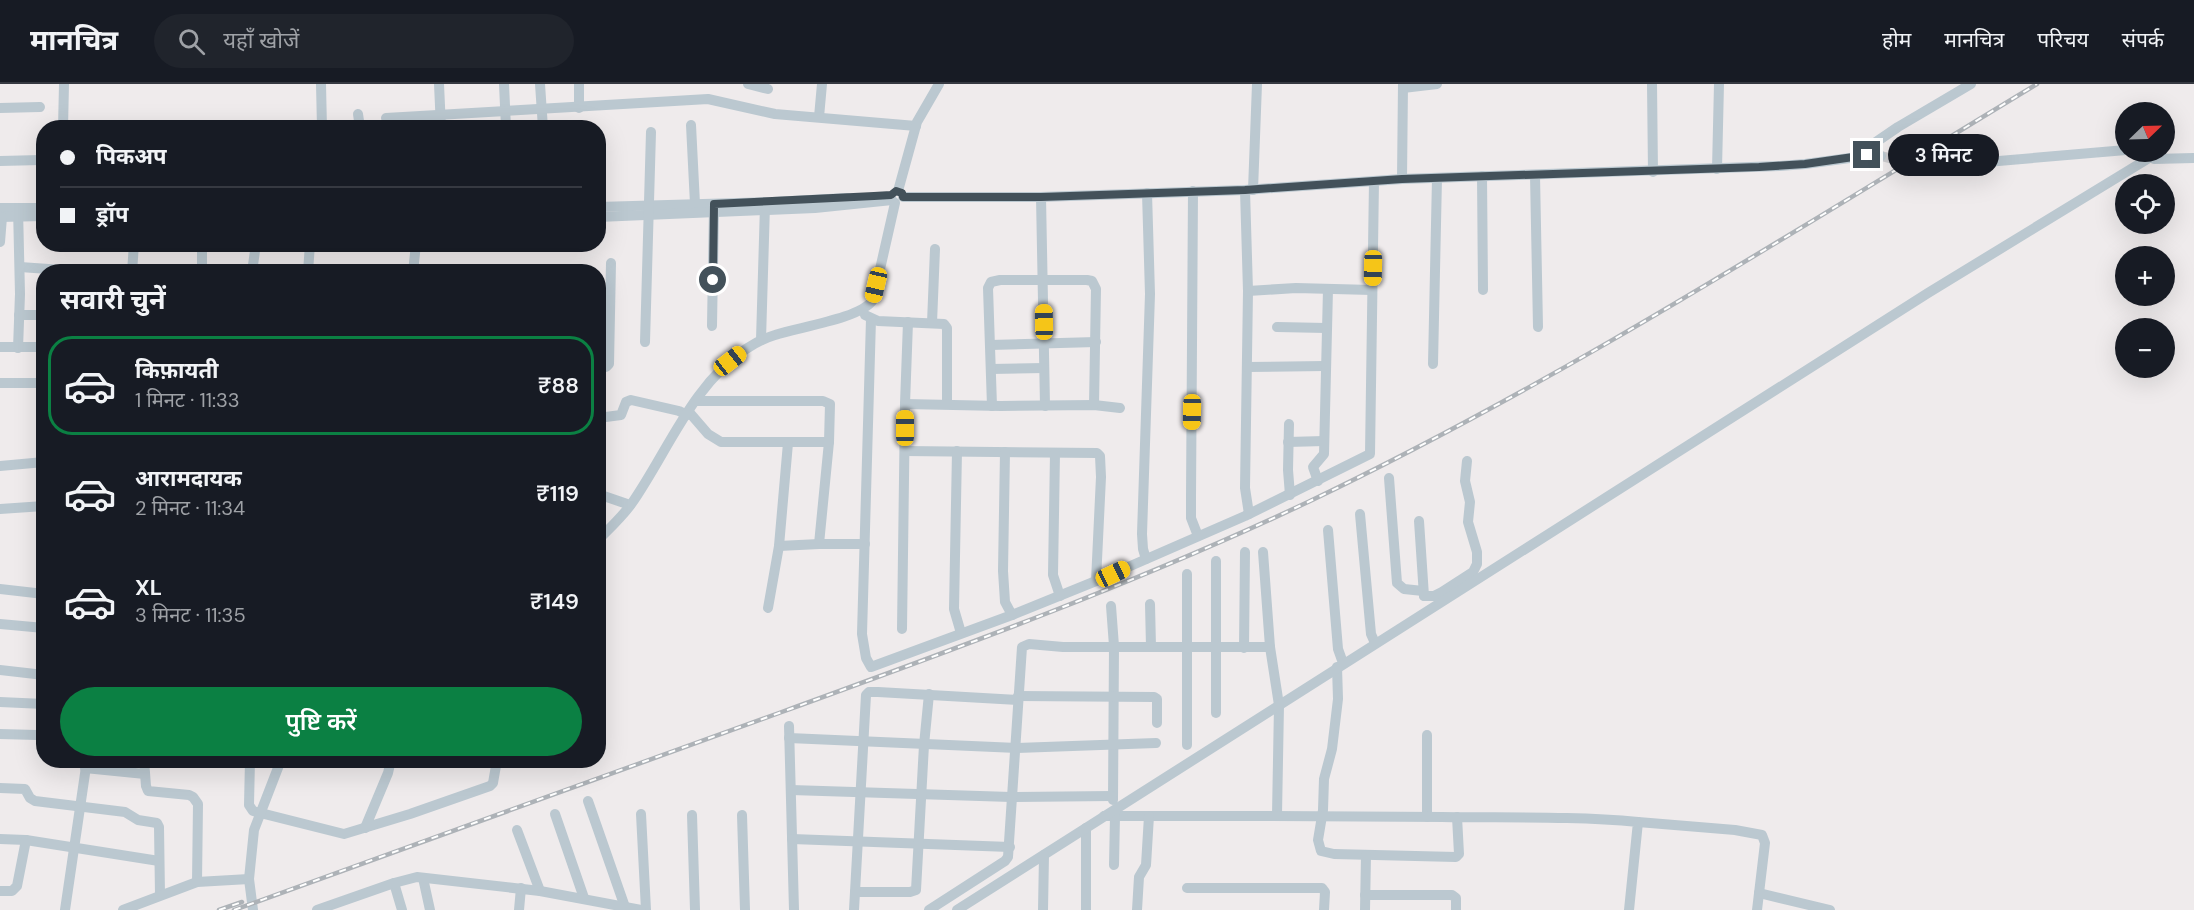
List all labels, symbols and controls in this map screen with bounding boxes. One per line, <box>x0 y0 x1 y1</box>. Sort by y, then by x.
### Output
search box <box>154 14 574 68</box>
text: मानचित्र <box>30 22 118 59</box>
icon: search <box>175 25 208 58</box>
text: यहाँ खोजें <box>223 26 299 55</box>
text: होम <box>1882 26 1911 54</box>
text: मानचित्र <box>1944 26 2004 54</box>
text: परिचय <box>2037 26 2089 54</box>
text: संपर्क <box>2122 26 2164 54</box>
north arrow <box>2115 102 2175 162</box>
map controls <box>2115 102 2175 378</box>
callout: 3 मिनट <box>1888 134 1999 176</box>
route end <box>1853 141 1880 168</box>
text: पिकअप <box>96 142 167 171</box>
text: 3 मिनट <box>1915 142 1972 168</box>
button: locate <box>2115 174 2175 234</box>
text: ड्रॉप <box>96 200 129 229</box>
button: + <box>2115 246 2175 306</box>
car <box>1364 250 1382 286</box>
car <box>863 265 889 305</box>
route start <box>699 266 726 293</box>
text: सवारी चुनें <box>60 282 166 317</box>
car <box>1035 304 1053 340</box>
button: − <box>2115 318 2175 378</box>
car <box>710 343 750 379</box>
text: किफ़ायती <box>135 356 219 385</box>
icon: car <box>63 359 117 413</box>
text: ₹88 <box>538 371 579 400</box>
text: 1 मिनट · 11:33 <box>135 387 240 413</box>
car <box>1183 394 1201 430</box>
car <box>896 410 914 446</box>
text: आरामदायक <box>135 464 242 493</box>
icon: car <box>63 467 117 521</box>
text: ₹119 <box>536 479 579 508</box>
text: 2 मिनट · 11:34 <box>135 495 245 521</box>
car <box>1093 558 1133 590</box>
text: XL <box>135 573 162 602</box>
icon: car <box>63 575 117 629</box>
text: ₹149 <box>530 587 579 616</box>
text: 3 मिनट · 11:35 <box>135 602 246 628</box>
button: पुष्टि करें <box>60 687 582 756</box>

